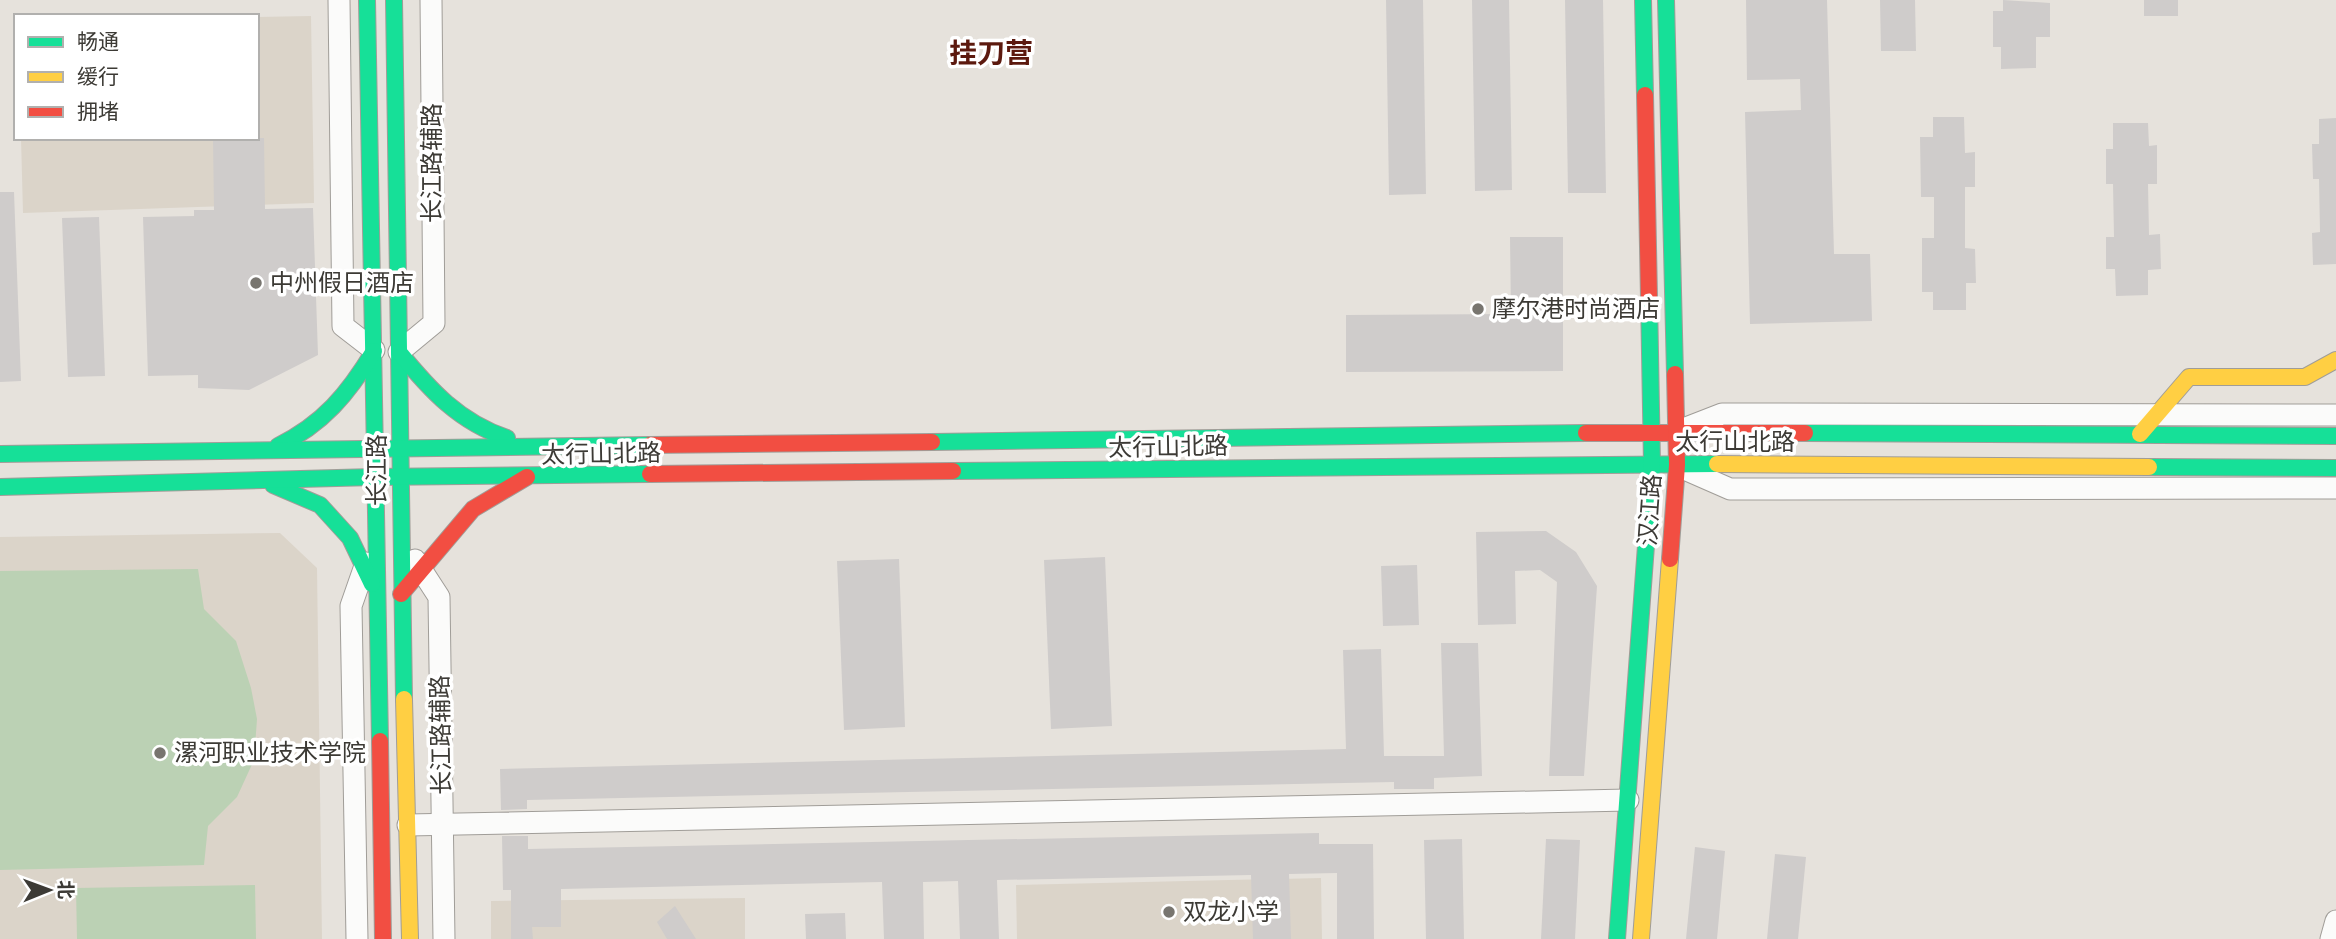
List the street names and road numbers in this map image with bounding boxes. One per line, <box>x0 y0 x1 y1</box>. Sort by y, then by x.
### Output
street label: 长江路辅路 <box>415 103 447 223</box>
street label: 太行山北路 <box>1675 425 1795 457</box>
street label: 太行山北路 <box>1108 429 1228 463</box>
street label: 长江路 <box>360 434 392 506</box>
street label: 太行山北路 <box>541 436 661 470</box>
street label: 汉江路 <box>1631 473 1667 547</box>
street label: 长江路辅路 <box>423 675 457 795</box>

